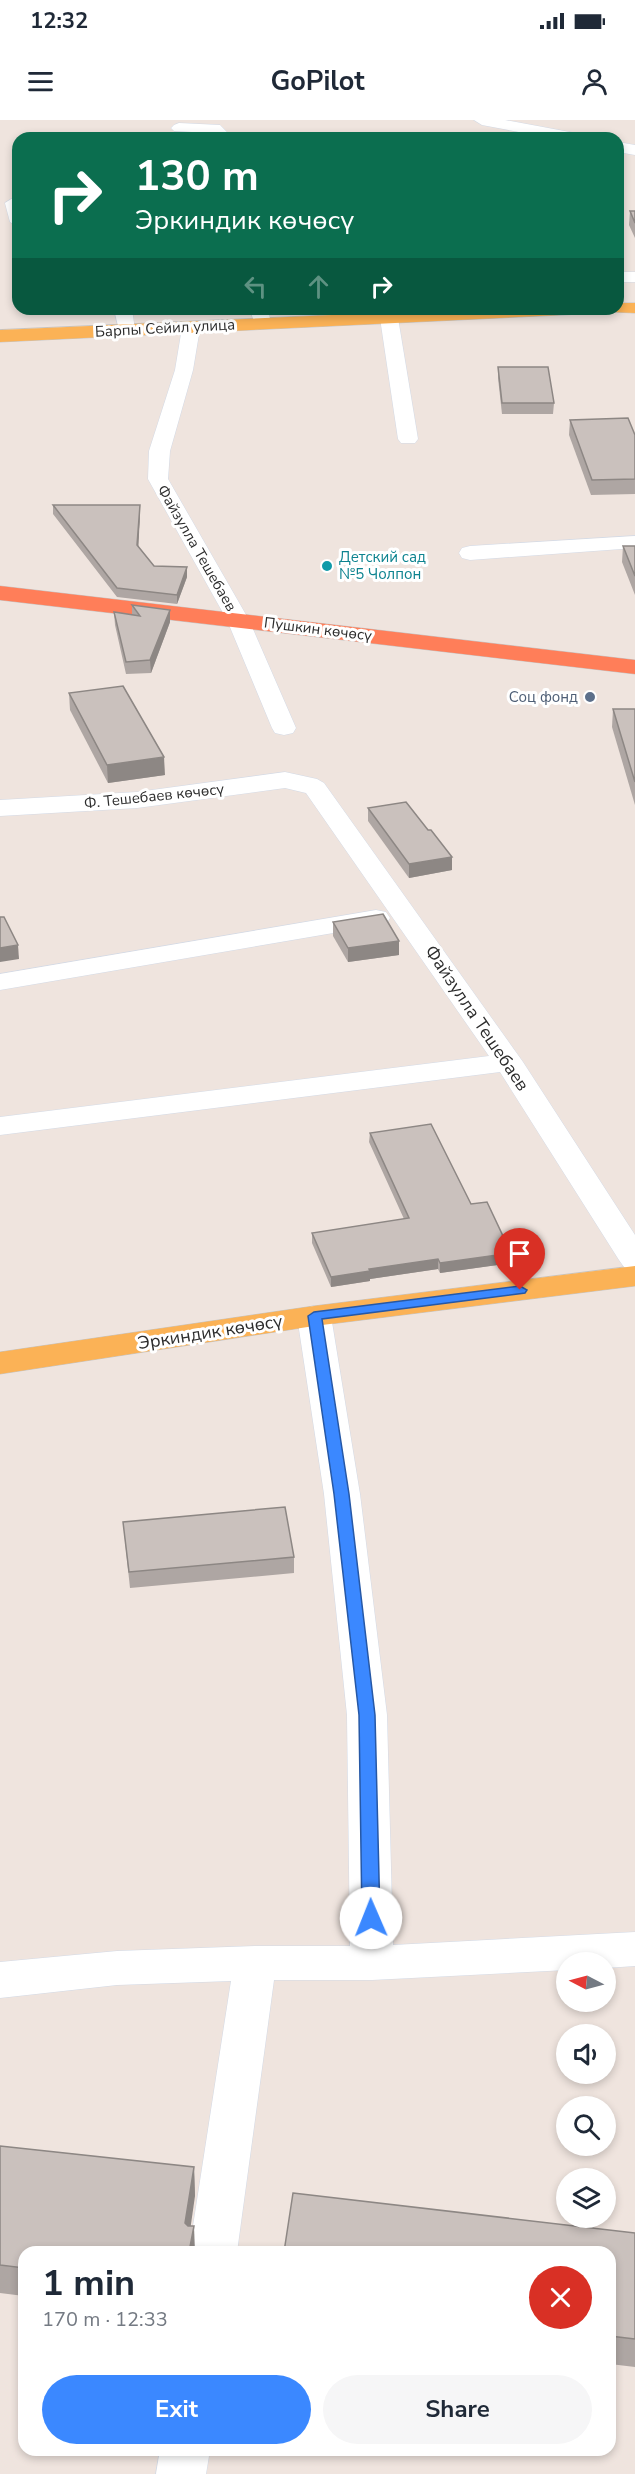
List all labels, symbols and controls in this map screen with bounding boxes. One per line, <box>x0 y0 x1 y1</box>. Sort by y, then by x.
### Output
text: 12:32 <box>30 6 88 36</box>
text: GoPilot <box>270 63 365 100</box>
icon: menu <box>24 65 57 98</box>
icon: person <box>578 65 611 98</box>
text: 130 m <box>135 148 259 205</box>
icon: right <box>36 156 114 234</box>
text: Эркиндик көчөсү <box>135 202 354 239</box>
icon: left <box>239 270 272 303</box>
icon: ahead <box>302 270 335 303</box>
icon: right <box>365 270 398 303</box>
street label: Барпы Сейил улица <box>94 314 236 342</box>
street label: Файзулла Тешебаев <box>153 481 241 615</box>
place label: Детский сад №5 Чолпон <box>339 547 426 584</box>
marker: Детский сад №5 Чолпон <box>320 559 334 573</box>
street label: Пушкин көчөсү <box>263 612 373 646</box>
place label: Соц фонд <box>509 687 578 707</box>
marker: Соц фонд <box>583 690 597 704</box>
street label: Ф. Тешебаев көчөсү <box>83 779 225 813</box>
street label: Файзулла Тешебаев <box>419 940 535 1096</box>
pin <box>494 1228 545 1290</box>
icon: arrive <box>503 1237 536 1270</box>
street label: Эркиндик көчөсү <box>136 1309 285 1355</box>
position arrow <box>339 1886 403 1950</box>
north arrow <box>556 1952 616 2012</box>
map controls <box>556 1952 616 2228</box>
button: sound <box>556 2024 616 2084</box>
button: search <box>556 2096 616 2156</box>
button: layers <box>556 2168 616 2228</box>
text: 1 min <box>42 2259 135 2308</box>
button: close <box>529 2266 592 2329</box>
text: 170 m · 12:33 <box>42 2306 168 2333</box>
button: Exit <box>42 2375 311 2444</box>
button: Share <box>323 2375 592 2444</box>

